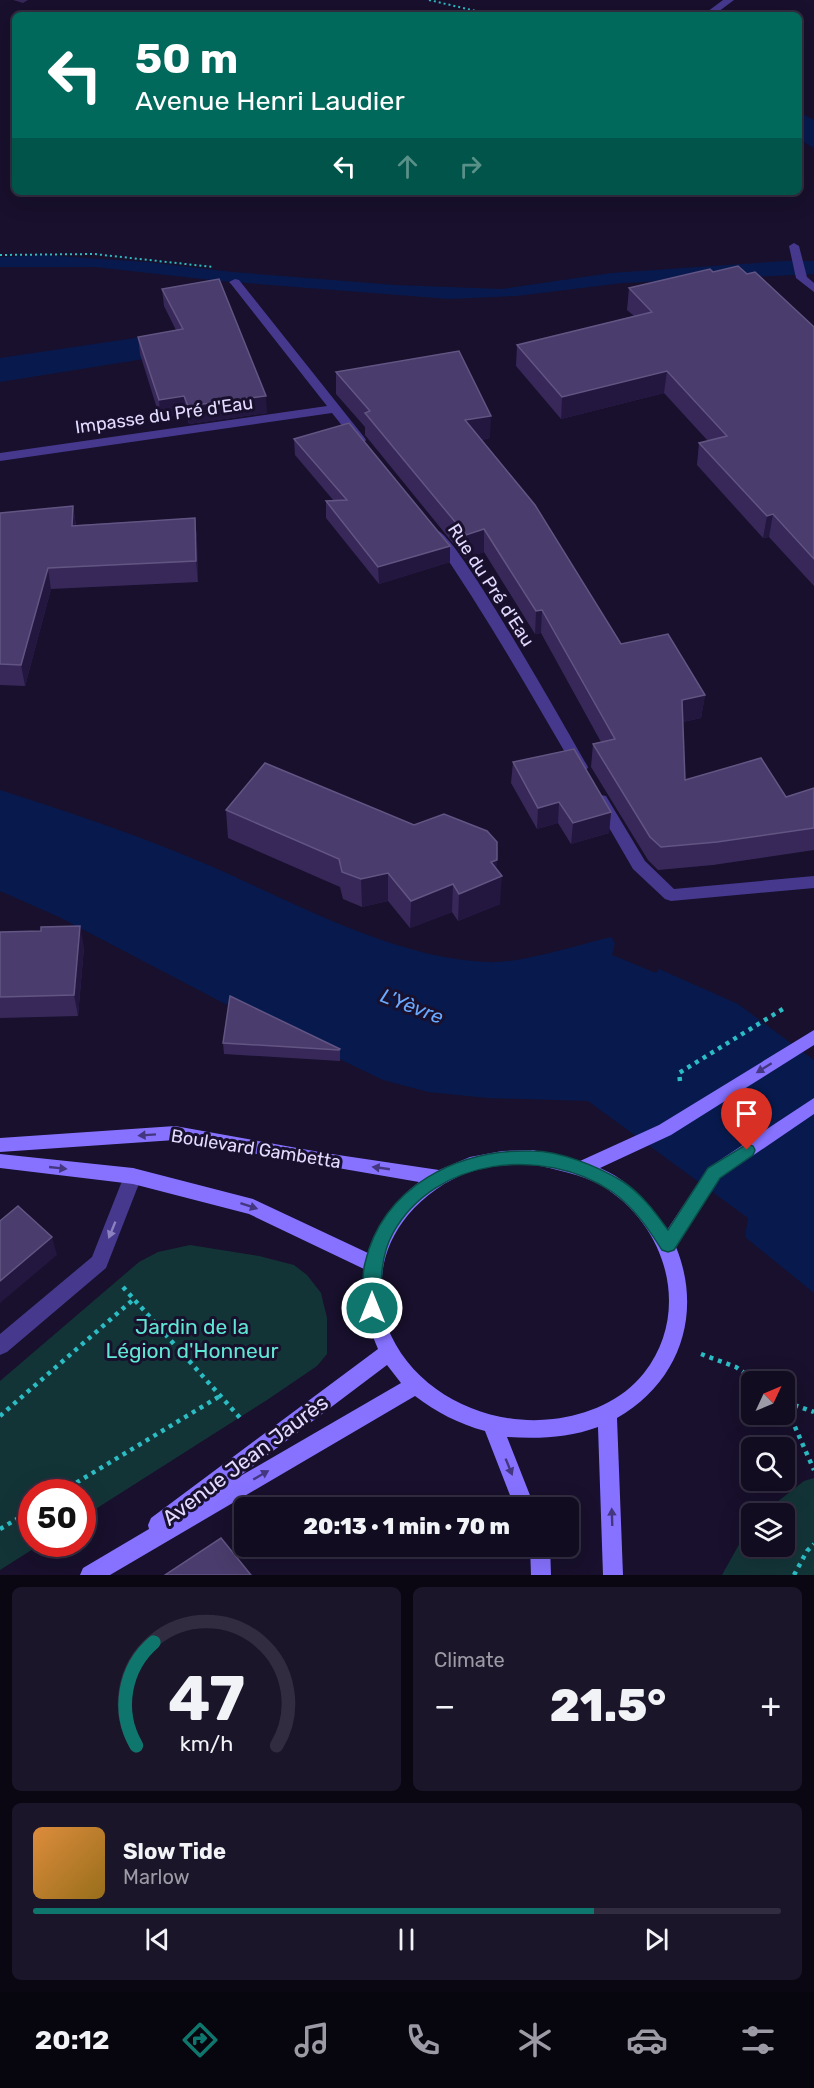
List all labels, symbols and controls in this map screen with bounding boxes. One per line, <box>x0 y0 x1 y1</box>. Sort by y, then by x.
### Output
text: 50 m <box>135 34 238 84</box>
icon: left <box>36 36 114 114</box>
text: Avenue Henri Laudier <box>135 85 405 117</box>
icon: left <box>328 150 361 183</box>
icon: ahead <box>391 150 424 183</box>
icon: right <box>454 150 487 183</box>
street label: Impasse du Pré d'Eau <box>74 392 254 438</box>
street label: Rue du Pré d'Eau <box>443 519 539 651</box>
water label: L'Yèvre <box>377 983 447 1029</box>
one-way arrow <box>756 1062 772 1073</box>
pin <box>721 1088 772 1150</box>
icon: arrive <box>730 1097 763 1130</box>
street label: Boulevard Gambetta <box>170 1125 342 1173</box>
one-way arrow <box>137 1130 156 1140</box>
one-way arrow <box>49 1163 68 1173</box>
one-way arrow <box>371 1164 390 1173</box>
one-way arrow <box>240 1202 258 1211</box>
one-way arrow <box>106 1222 116 1240</box>
position arrow <box>340 1276 404 1340</box>
park label: Jardin de la Légion d'Honneur <box>106 1314 278 1363</box>
north arrow <box>741 1371 795 1425</box>
map controls <box>741 1371 795 1557</box>
street label: Avenue Jean Jaurès <box>157 1390 333 1530</box>
button: search <box>741 1437 795 1491</box>
one-way arrow <box>505 1458 514 1476</box>
one-way arrow <box>253 1470 270 1480</box>
speed limit sign: 50 <box>18 1479 96 1557</box>
button: layers <box>741 1503 795 1557</box>
one-way arrow <box>608 1507 617 1526</box>
text: 20:13 · 1 min · 70 m <box>303 1513 510 1540</box>
text: Climate <box>434 1648 505 1672</box>
text: 47 <box>168 1662 245 1736</box>
text: 21.5° <box>550 1679 666 1732</box>
text: − <box>434 1686 455 1725</box>
text: + <box>760 1686 781 1725</box>
text: km/h <box>180 1731 233 1756</box>
text: Slow Tide <box>123 1838 226 1865</box>
text: Marlow <box>123 1865 190 1889</box>
icon: previous <box>141 1923 174 1956</box>
icon: pause <box>390 1923 423 1956</box>
icon: next <box>640 1923 673 1956</box>
icon: directions <box>179 2019 221 2061</box>
icon: music <box>291 2019 333 2061</box>
icon: phone <box>402 2019 444 2061</box>
icon: climate <box>514 2019 556 2061</box>
icon: car <box>626 2019 668 2061</box>
icon: filters <box>737 2019 779 2061</box>
text: 20:12 <box>35 2024 110 2056</box>

